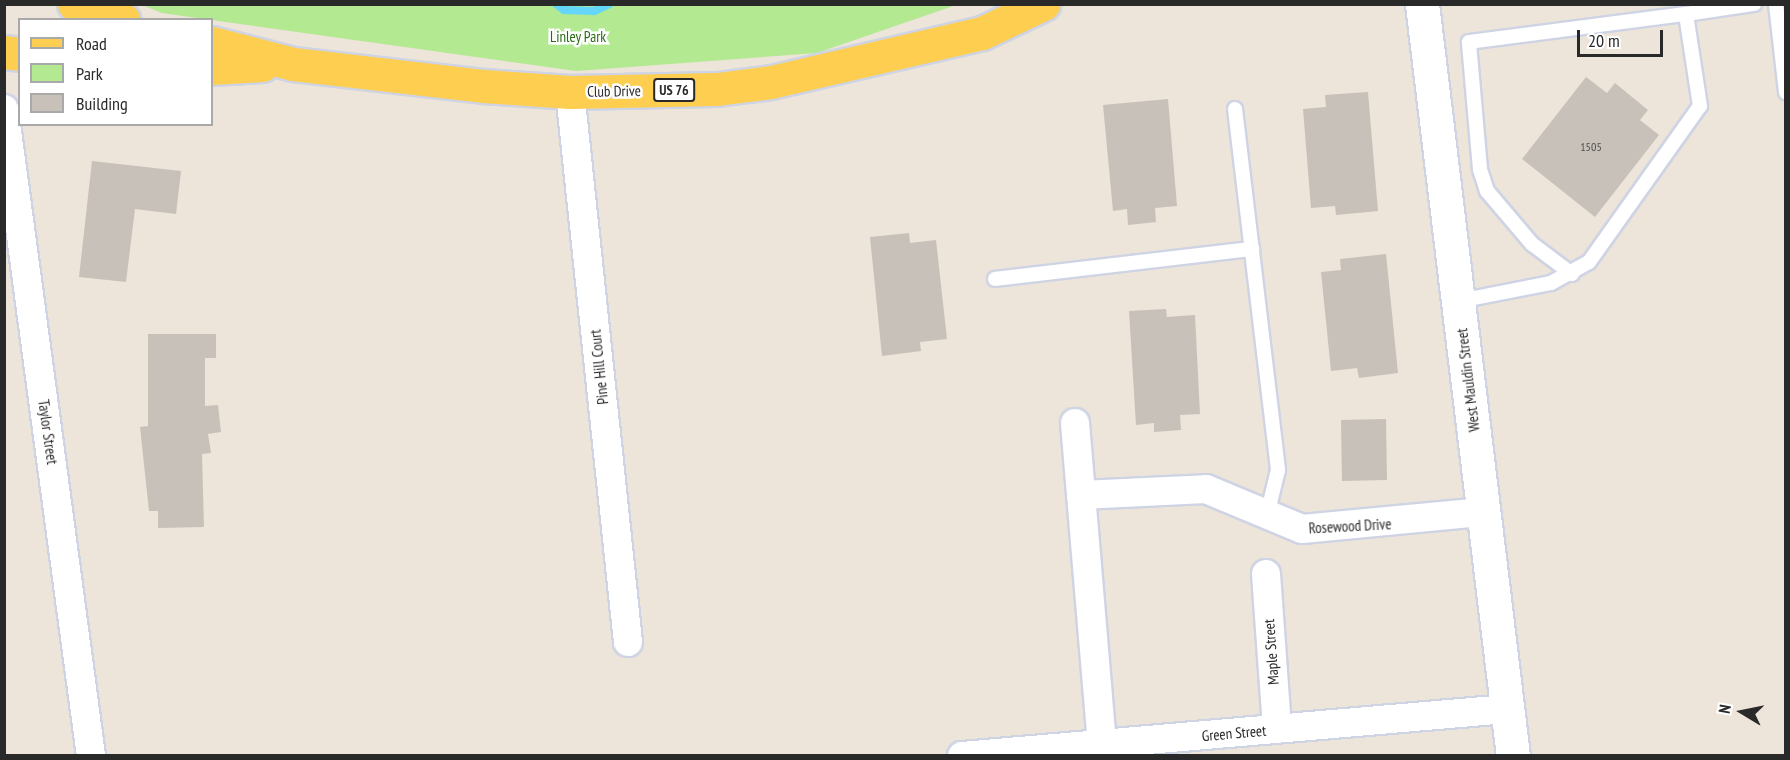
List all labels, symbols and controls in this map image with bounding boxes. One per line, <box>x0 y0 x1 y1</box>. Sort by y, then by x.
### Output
legend <box>18 18 213 126</box>
scale bar <box>1580 18 1666 56</box>
park label: Linley Park <box>550 28 606 46</box>
text: 20 m <box>1588 29 1620 52</box>
text: Road <box>76 32 107 55</box>
text: Park <box>76 62 103 85</box>
road number: US 76 <box>653 79 695 101</box>
street label: Club Drive <box>587 82 641 100</box>
text: Building <box>76 92 128 115</box>
house number: 1505 <box>1580 140 1602 154</box>
street label: West Mauldin Street <box>1453 327 1483 433</box>
street label: Pine Hill Court <box>586 329 612 405</box>
street label: Taylor Street <box>35 398 61 466</box>
street label: Rosewood Drive <box>1308 515 1392 537</box>
street label: Maple Street <box>1260 618 1282 686</box>
north arrow <box>1712 682 1772 742</box>
text: N <box>1714 703 1735 715</box>
street label: Green Street <box>1201 721 1267 745</box>

